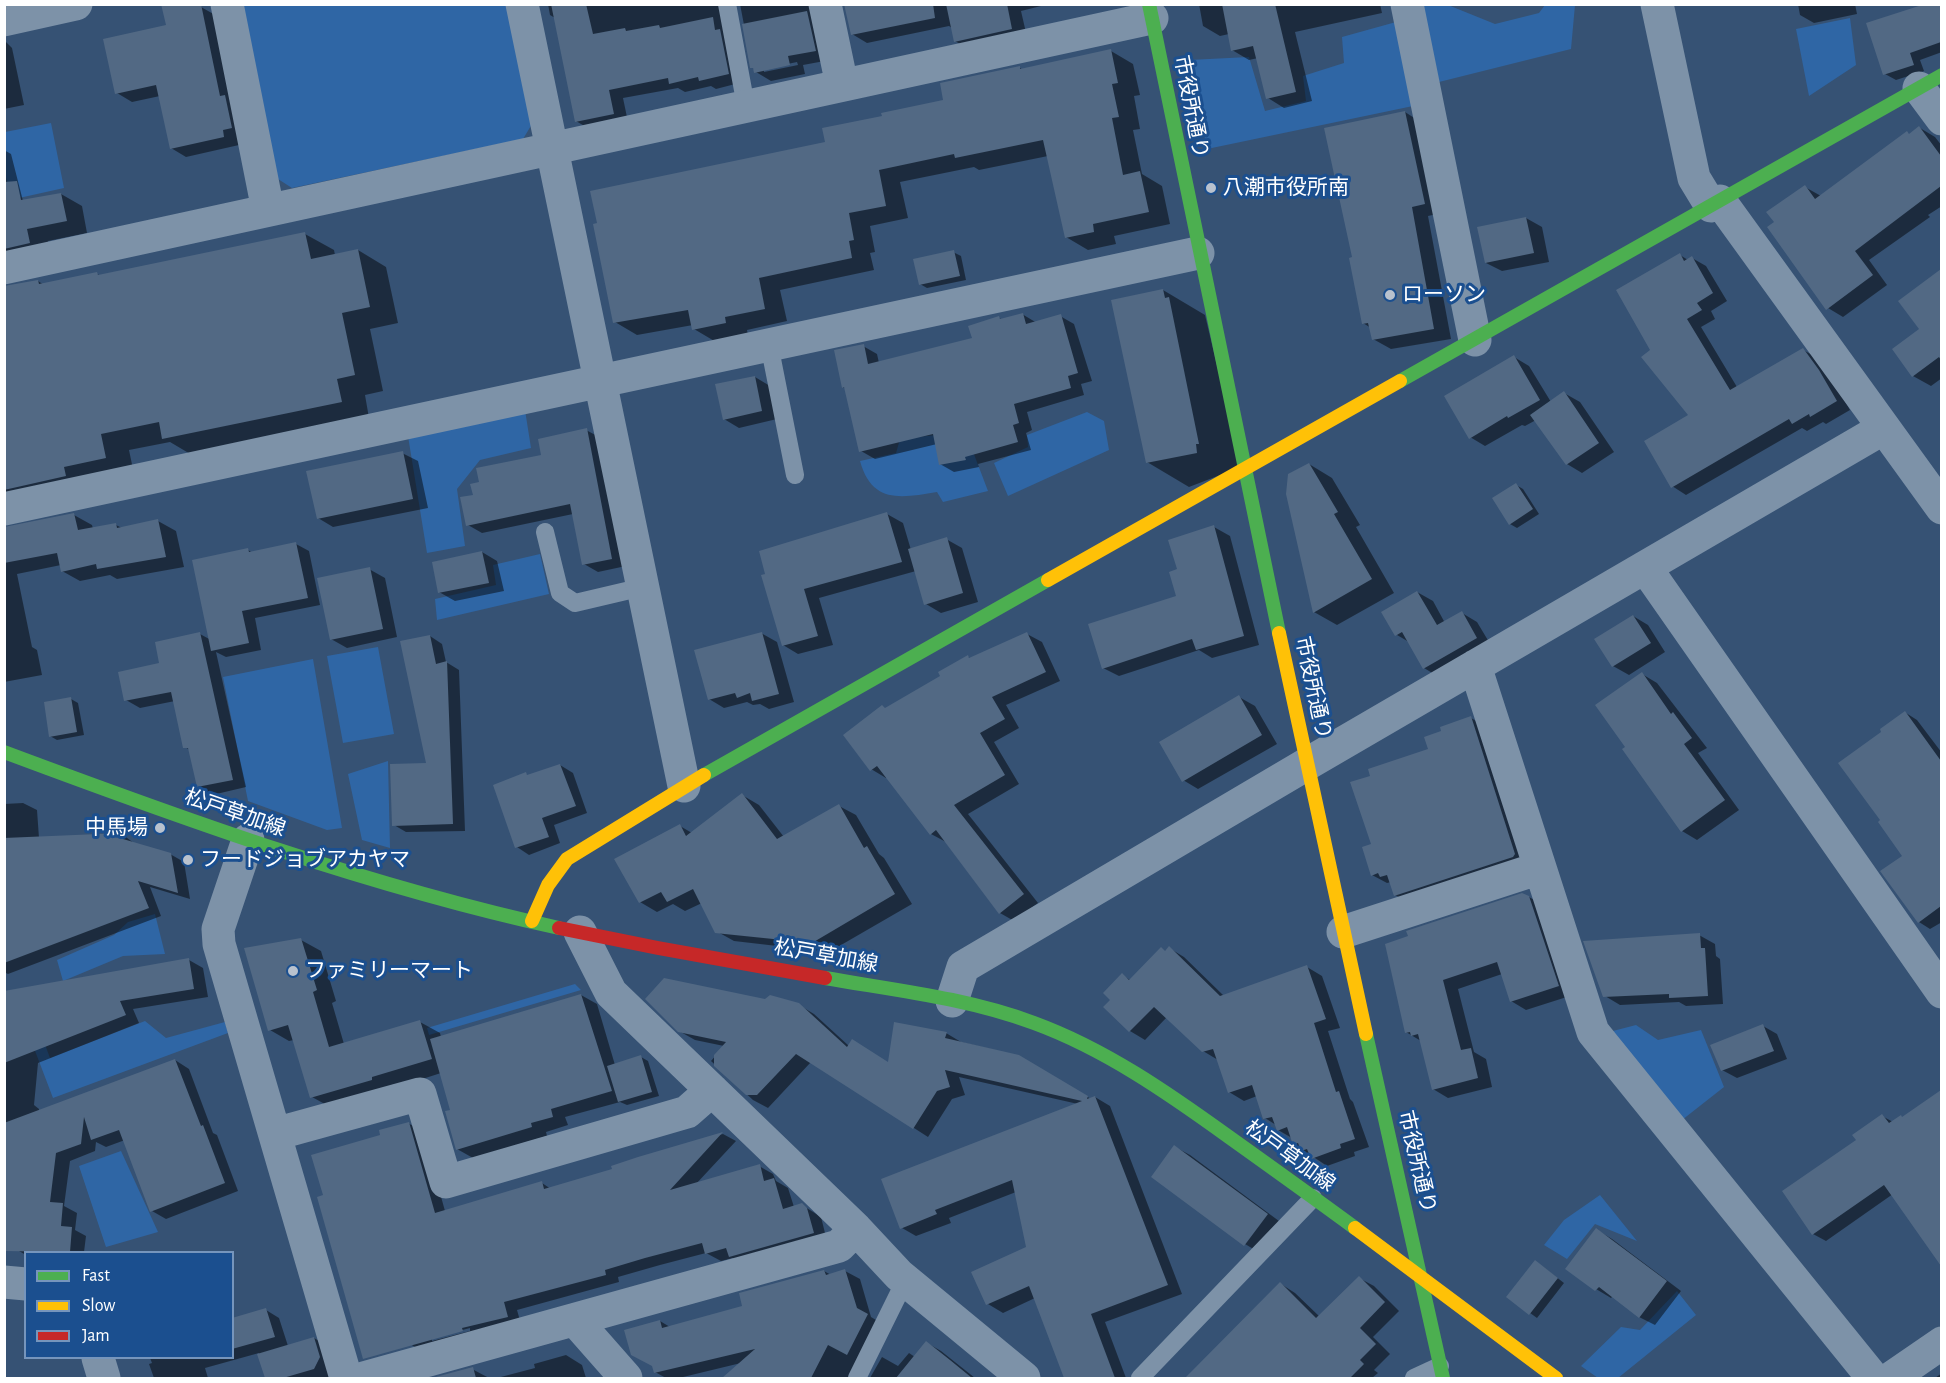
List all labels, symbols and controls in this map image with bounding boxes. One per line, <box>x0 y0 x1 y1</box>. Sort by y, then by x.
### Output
street label: 市役所通り <box>1169 53 1213 161</box>
place label: 八潮市役所南 <box>1223 175 1349 201</box>
marker: 八潮市役所南 <box>1204 181 1218 195</box>
place label: ローソン <box>1402 282 1486 308</box>
marker: ローソン <box>1383 288 1397 302</box>
street label: 市役所通り <box>1290 634 1336 742</box>
street label: 松戸草加線 <box>181 784 289 842</box>
place label: 中馬場 <box>85 815 148 841</box>
marker: 中馬場 <box>153 821 167 835</box>
place label: フードジョブアカヤマ <box>200 847 410 873</box>
marker: フードジョブアカヤマ <box>181 853 195 867</box>
street label: 松戸草加線 <box>772 934 880 978</box>
place label: ファミリーマート <box>305 958 473 984</box>
marker: ファミリーマート <box>286 964 300 978</box>
street label: 市役所通り <box>1393 1108 1441 1216</box>
street label: 松戸草加線 <box>1240 1115 1340 1197</box>
legend <box>24 1251 234 1359</box>
text: Fast <box>82 1267 110 1285</box>
text: Slow <box>82 1297 115 1315</box>
text: Jam <box>82 1327 110 1345</box>

